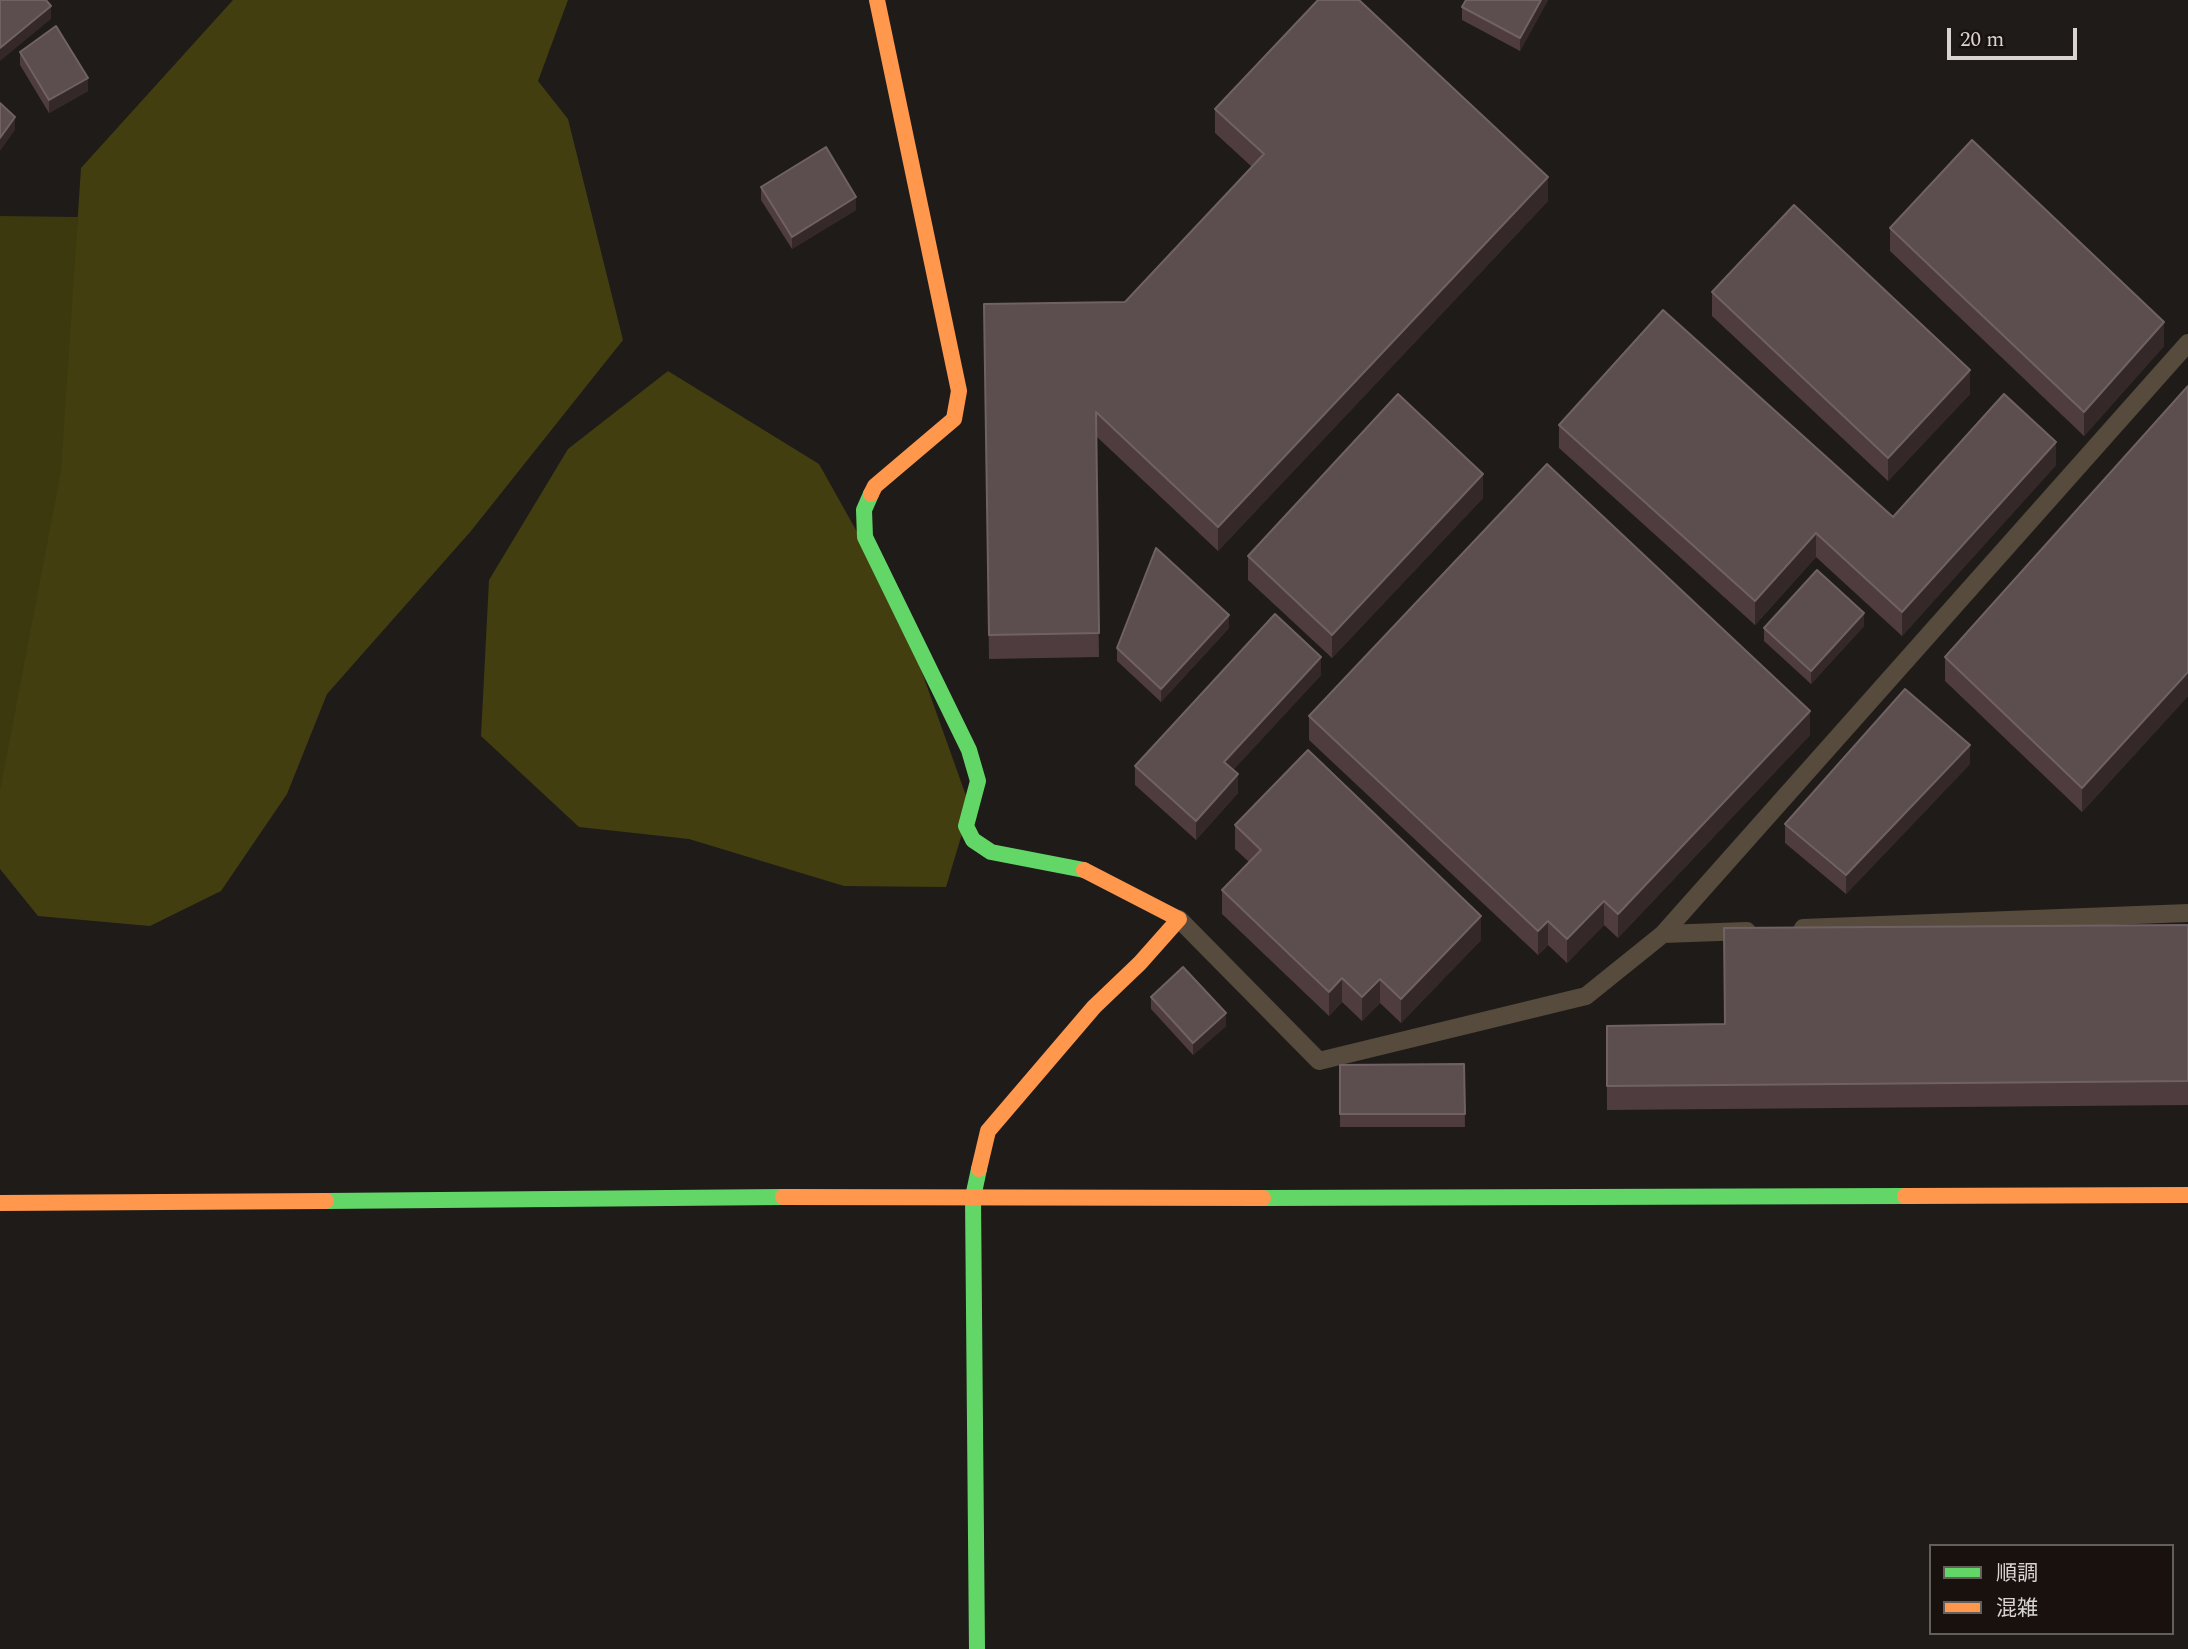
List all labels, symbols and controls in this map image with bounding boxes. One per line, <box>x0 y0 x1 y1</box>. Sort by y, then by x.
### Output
scale bar <box>1950 14 2080 58</box>
text: 20 m <box>1960 24 2004 56</box>
legend <box>1929 1544 2174 1635</box>
text: 順調 <box>1996 1558 2038 1590</box>
text: 混雑 <box>1996 1593 2038 1625</box>

